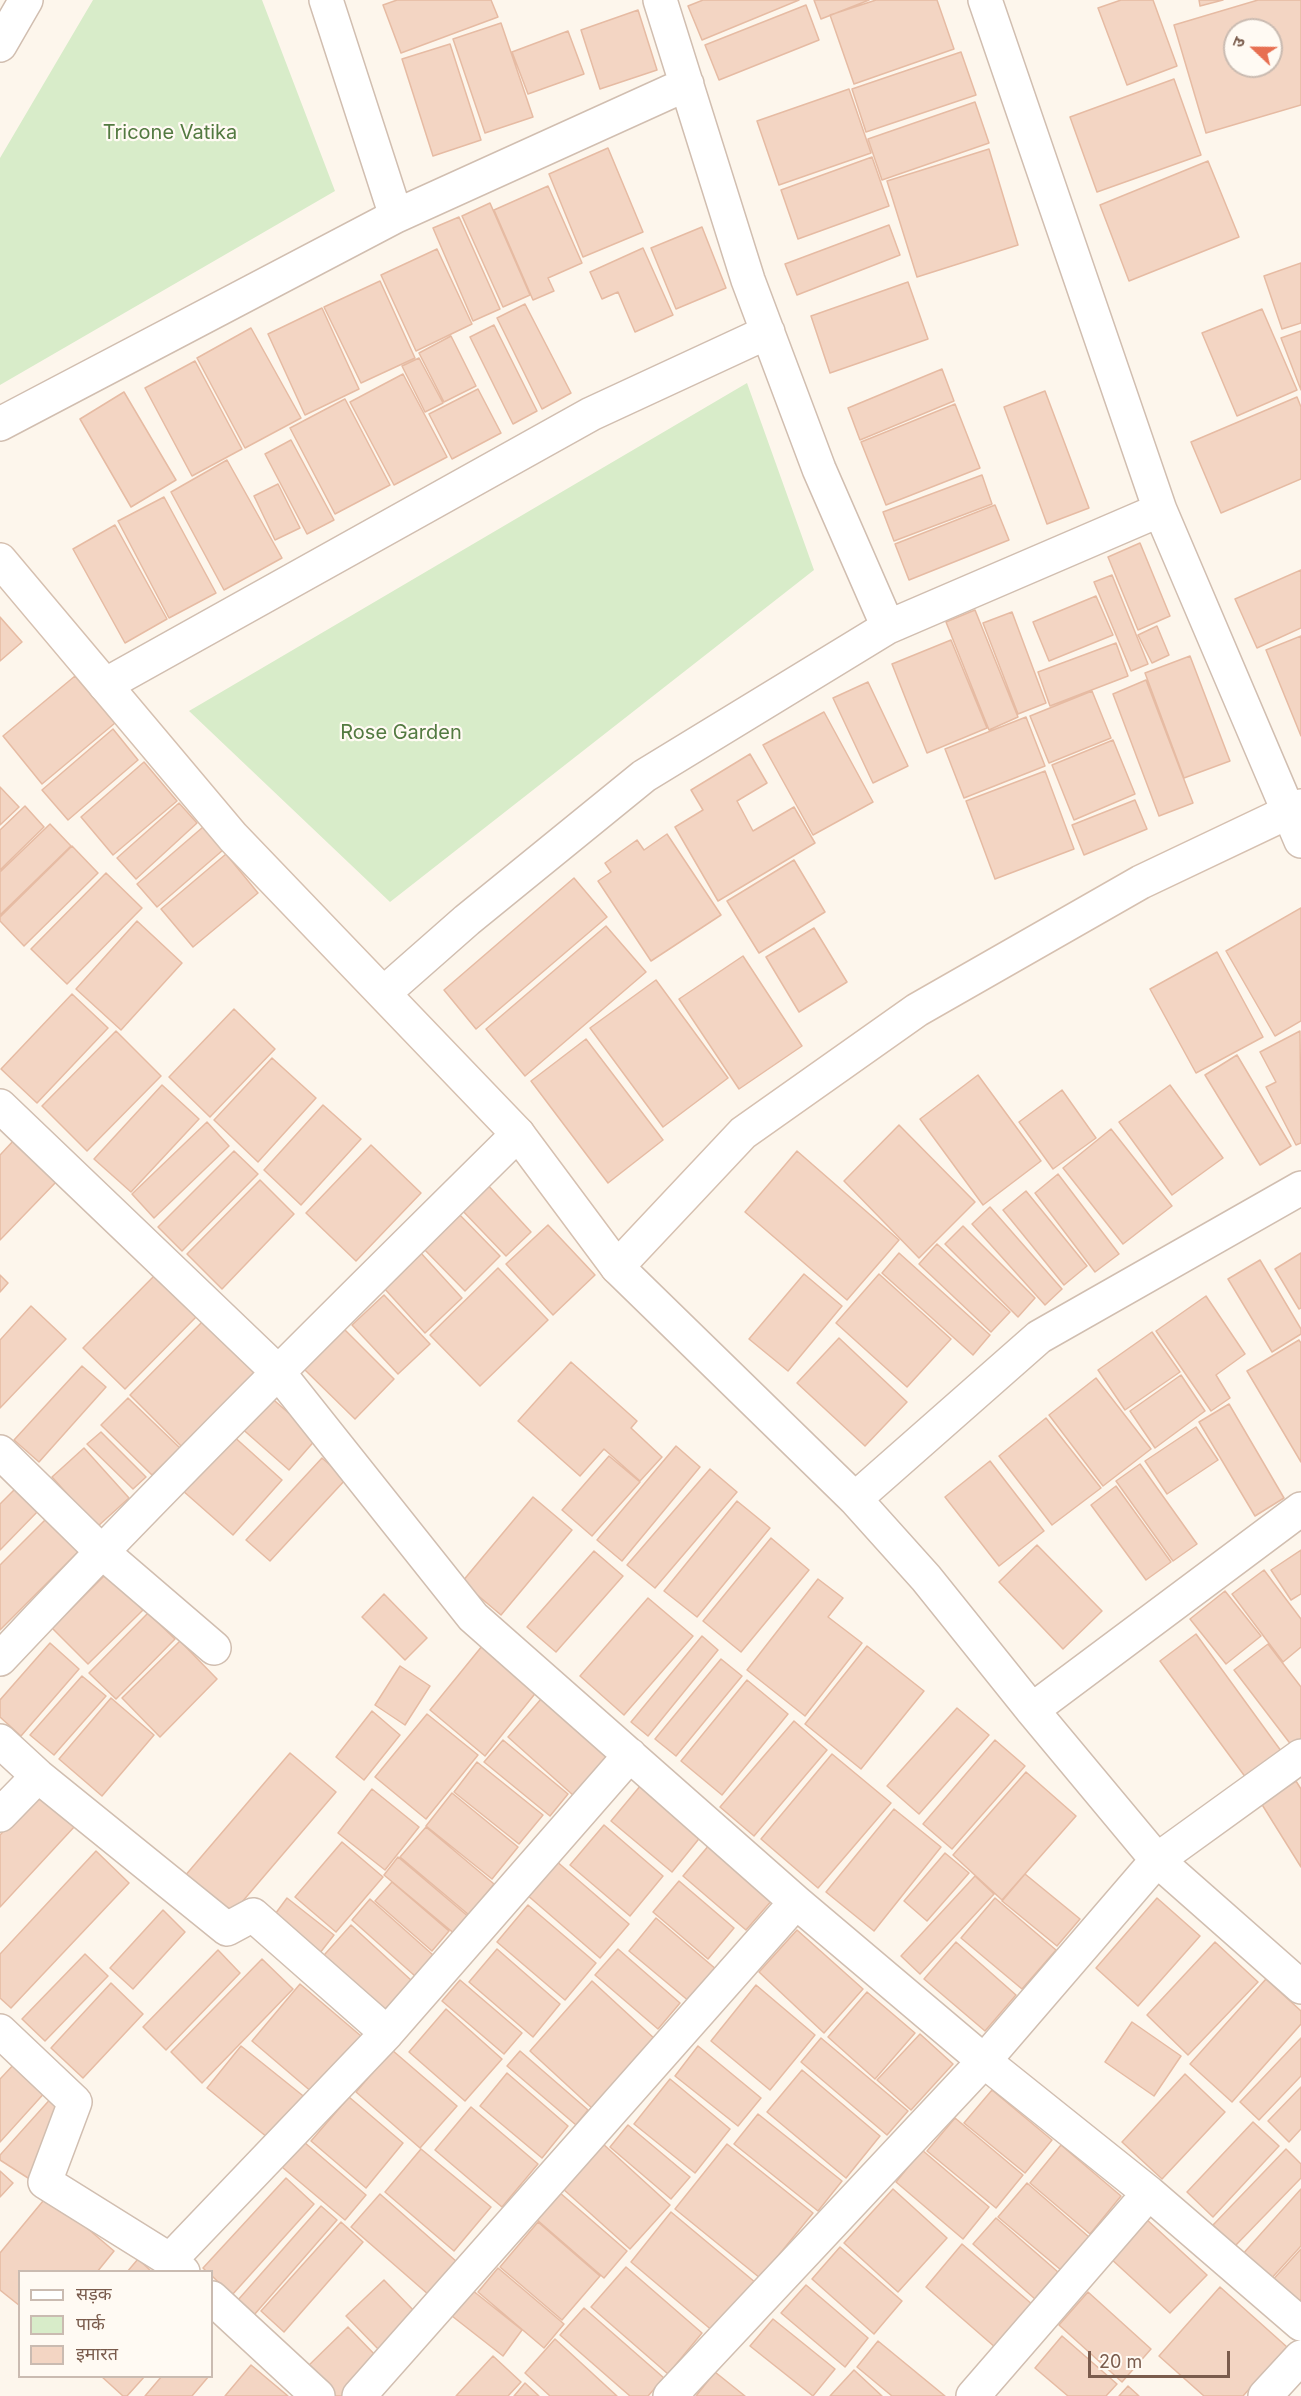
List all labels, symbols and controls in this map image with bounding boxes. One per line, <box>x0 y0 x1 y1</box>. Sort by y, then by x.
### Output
north arrow <box>1223 18 1283 78</box>
text: उ <box>1227 34 1249 50</box>
park label: Tricone Vatika <box>103 121 237 145</box>
park label: Rose Garden <box>340 721 462 745</box>
legend <box>18 2270 213 2378</box>
text: सड़क <box>76 2283 112 2304</box>
text: पार्क <box>76 2313 105 2334</box>
scale bar <box>1091 2339 1234 2377</box>
text: इमारत <box>76 2343 118 2364</box>
text: 20 m <box>1099 2351 1142 2372</box>

